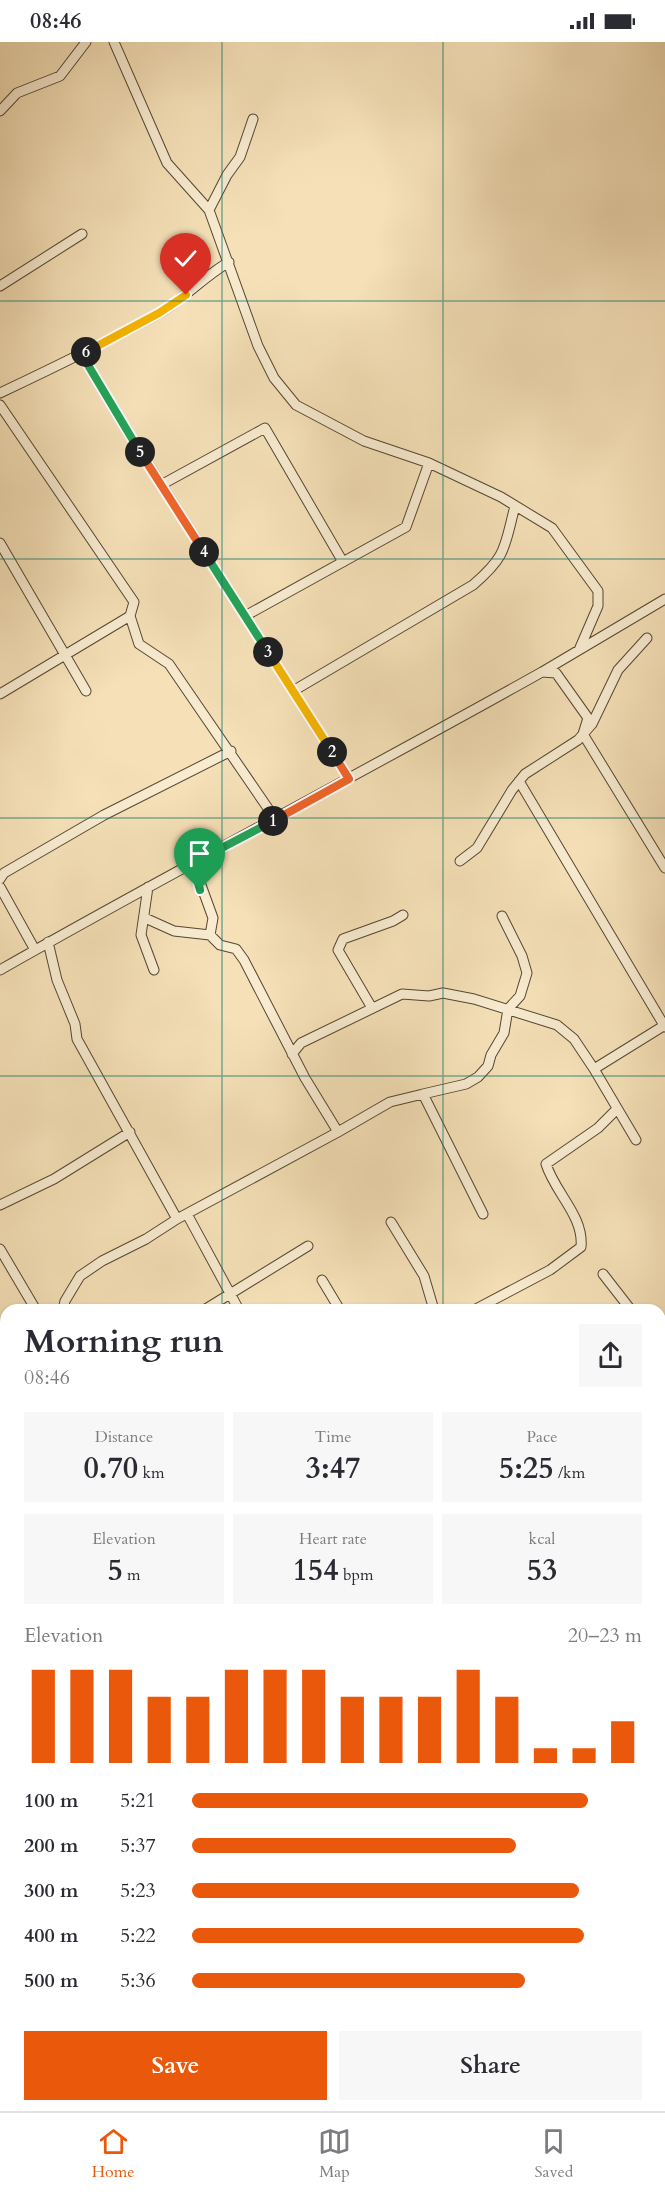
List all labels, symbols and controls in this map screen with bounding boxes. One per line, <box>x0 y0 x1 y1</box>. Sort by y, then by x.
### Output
text: 08:46 <box>30 6 81 36</box>
pin <box>160 233 211 295</box>
icon: check <box>169 242 202 275</box>
pin: 6 <box>71 337 101 367</box>
text: 6 <box>82 341 90 363</box>
pin: 5 <box>125 437 155 467</box>
text: 5 <box>136 441 144 463</box>
pin: 4 <box>189 537 219 567</box>
text: 4 <box>200 541 208 563</box>
pin: 3 <box>253 637 283 667</box>
text: 3 <box>264 641 272 663</box>
pin: 2 <box>317 737 347 767</box>
text: 2 <box>328 741 336 763</box>
pin: 1 <box>258 806 288 836</box>
text: 1 <box>269 810 277 832</box>
pin <box>174 828 225 890</box>
icon: arrive <box>183 837 216 870</box>
text: Morning run <box>24 1319 224 1364</box>
button: share <box>579 1324 642 1387</box>
text: 08:46 <box>24 1364 70 1391</box>
text: Distance <box>95 1426 153 1448</box>
text: Time <box>314 1426 352 1448</box>
text: Pace <box>527 1426 557 1448</box>
text: 0.70 <box>83 1448 138 1489</box>
text: 3:47 <box>306 1448 360 1489</box>
text: 5:25 <box>499 1448 554 1489</box>
text: km <box>138 1462 165 1484</box>
text: /km <box>554 1462 585 1484</box>
text: Elevation <box>92 1528 156 1550</box>
text: Heart rate <box>299 1528 367 1550</box>
text: kcal <box>529 1528 555 1550</box>
text: 5 <box>107 1550 123 1591</box>
text: 154 <box>292 1550 339 1591</box>
text: 53 <box>527 1550 557 1591</box>
text: m <box>123 1564 141 1586</box>
text: bpm <box>339 1564 374 1586</box>
text: Elevation <box>24 1622 103 1649</box>
text: 20–23 m <box>568 1622 642 1649</box>
text: 100 m <box>24 1787 79 1814</box>
text: 5:21 <box>120 1787 156 1814</box>
text: 200 m <box>24 1832 79 1859</box>
text: 5:37 <box>120 1832 156 1859</box>
text: 300 m <box>24 1877 79 1904</box>
text: 5:23 <box>120 1877 156 1904</box>
text: 400 m <box>24 1922 79 1949</box>
text: 5:22 <box>120 1922 156 1949</box>
text: 500 m <box>24 1967 79 1994</box>
text: 5:36 <box>120 1967 156 1994</box>
button: Save <box>24 2031 327 2100</box>
button: Share <box>339 2031 642 2100</box>
tab: Home <box>92 2125 135 2183</box>
tab: Map <box>318 2125 351 2183</box>
tab: Saved <box>534 2125 573 2183</box>

